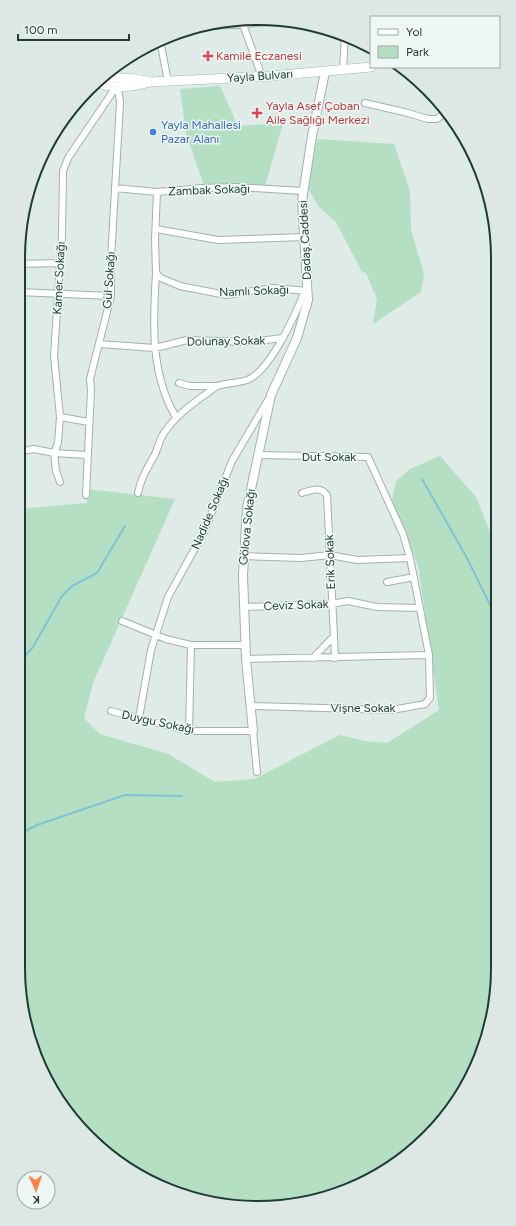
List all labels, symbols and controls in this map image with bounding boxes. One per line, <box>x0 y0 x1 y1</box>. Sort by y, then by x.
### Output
scale bar <box>18 16 129 42</box>
legend <box>370 16 500 68</box>
text: 100 m <box>24 23 58 37</box>
text: Yol <box>406 25 422 39</box>
text: Park <box>406 45 429 59</box>
place label: Kamile Eczanesi <box>216 49 302 63</box>
marker: Kamile Eczanesi <box>203 51 213 61</box>
street label: Yayla Bulvarı <box>226 67 294 85</box>
place label: Yayla Asef Çoban Aile Sağlığı Merkezi <box>266 99 370 127</box>
marker: Yayla Asef Çoban Aile Sağlığı Merkezi <box>251 107 263 119</box>
place label: Yayla Mahallesi Pazar Alanı <box>161 118 241 146</box>
marker: Yayla Mahallesi Pazar Alanı <box>148 127 158 137</box>
street label: Zambak Sokağı <box>168 182 250 198</box>
street label: Dadaş Caddesi <box>296 200 314 280</box>
street label: Kamer Sokağı <box>50 241 68 315</box>
street label: Gül Sokağı <box>100 251 118 309</box>
street label: Namlı Sokağı <box>219 283 289 299</box>
street label: Dolunay Sokak <box>187 333 266 349</box>
street label: Dut Sokak <box>302 450 356 464</box>
street label: Nadide Sokağı <box>188 474 232 552</box>
street label: Gölova Sokağı <box>236 488 258 566</box>
street label: Erik Sokak <box>322 534 338 590</box>
street label: Ceviz Sokak <box>263 597 329 613</box>
street label: Vişne Sokak <box>331 701 396 715</box>
street label: Duygu Sokağı <box>120 707 196 737</box>
north arrow <box>16 1170 56 1210</box>
text: K <box>32 1193 40 1206</box>

